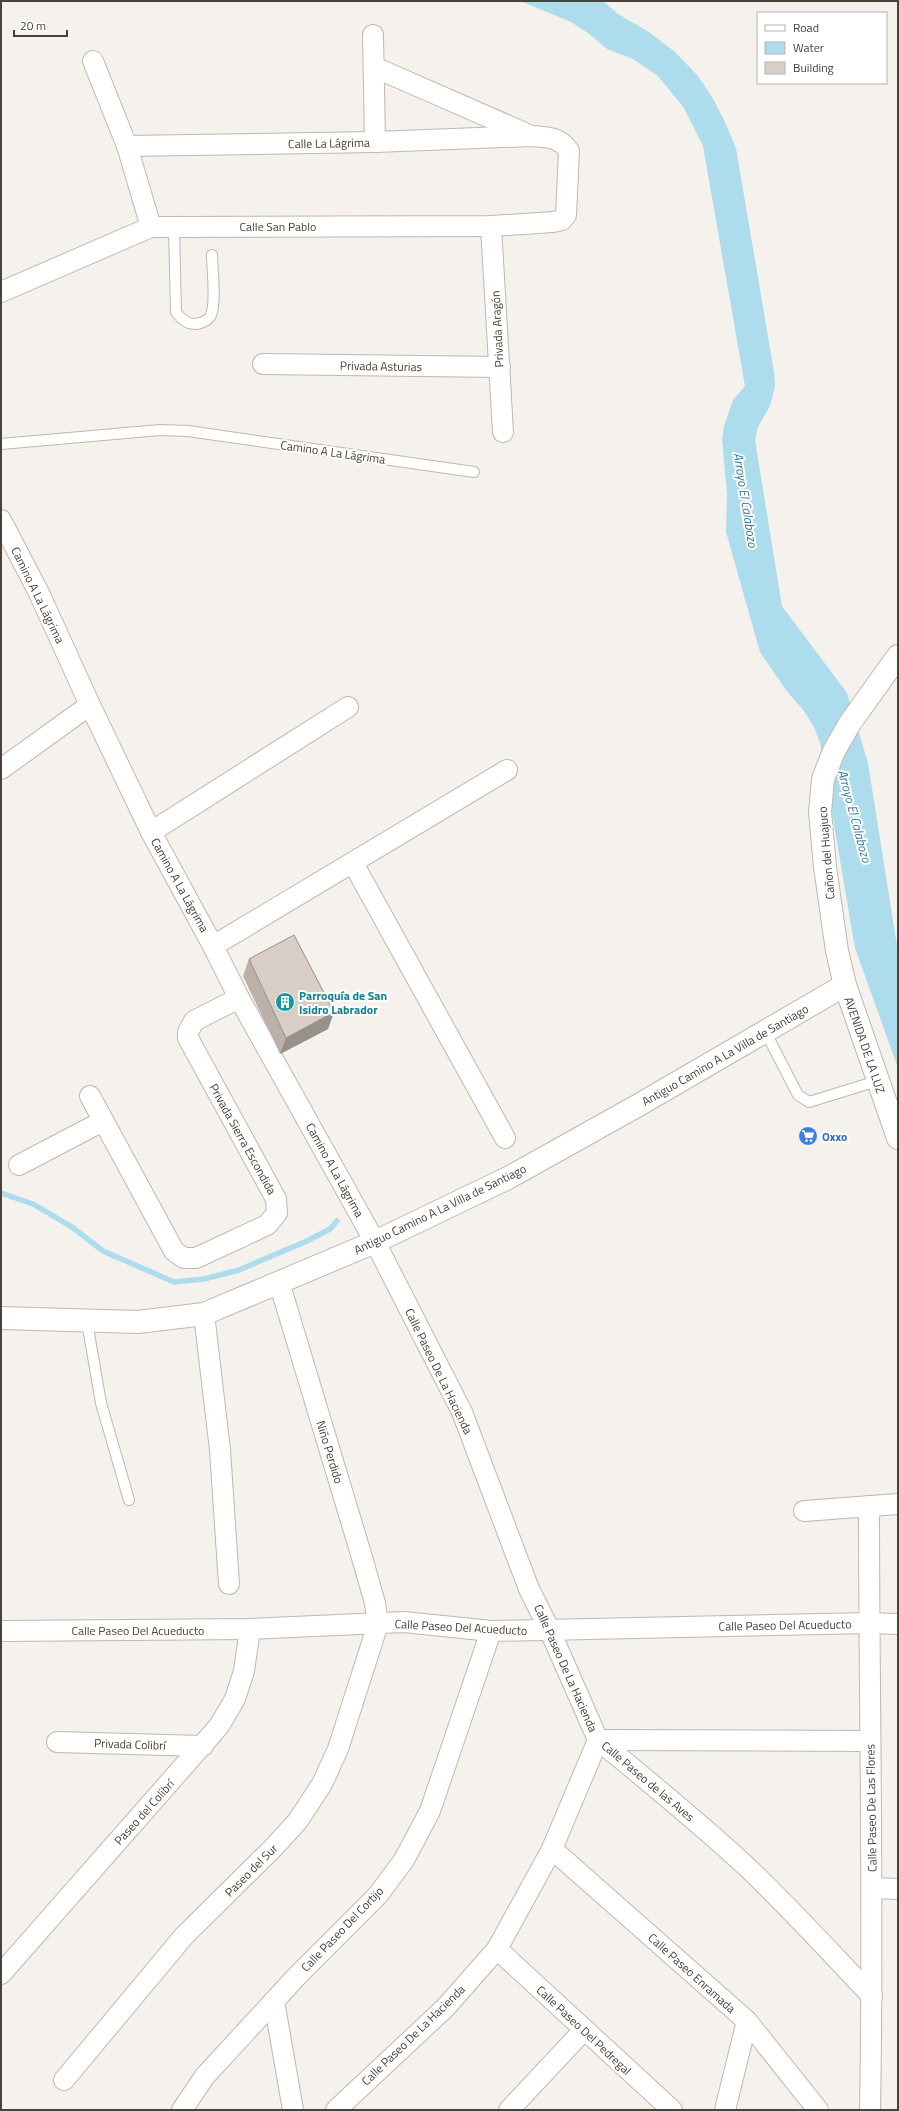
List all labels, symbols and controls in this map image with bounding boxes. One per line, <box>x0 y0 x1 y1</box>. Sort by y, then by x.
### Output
scale bar <box>14 12 67 38</box>
legend <box>757 12 887 84</box>
text: 20 m <box>20 16 46 35</box>
text: Road <box>793 18 819 37</box>
text: Water <box>793 38 824 57</box>
text: Building <box>793 58 834 77</box>
street label: Calle La Lágrima <box>288 133 370 153</box>
street label: Calle San Pablo <box>240 217 316 236</box>
street label: Privada Aragón <box>486 290 508 368</box>
street label: Privada Asturias <box>340 356 423 376</box>
street label: Camino A La Lágrima <box>279 435 387 469</box>
water label: Arroyo El Calabozo <box>729 451 763 549</box>
street label: Camino A La Lágrima <box>6 543 70 647</box>
water label: Arroyo El Calabozo <box>833 767 877 865</box>
street label: Cañon del Huajuco <box>812 806 840 900</box>
street label: Camino A La Lágrima <box>146 834 214 936</box>
place label: Parroquía de San Isidro Labrador <box>299 986 387 1019</box>
building icon: Parroquía de San Isidro Labrador <box>274 991 296 1013</box>
street label: AVENIDA DE LA LUZ <box>840 994 890 1096</box>
street label: Antiguo Camino A La Villa de Santiago <box>638 999 812 1111</box>
street label: Privada Sierra Escondida <box>205 1080 281 1198</box>
street label: Camino A La Lágrima <box>301 1119 369 1221</box>
supermarket icon: Oxxo <box>797 1125 819 1147</box>
place label: Oxxo <box>822 1127 847 1146</box>
street label: Antiguo Camino A La Villa de Santiago <box>351 1159 529 1259</box>
street label: Calle Paseo De La Hacienda <box>400 1305 478 1437</box>
street label: Niño Perdido <box>311 1418 349 1486</box>
street label: Calle Paseo De La Hacienda <box>529 1601 603 1735</box>
street label: Calle Paseo Del Acueducto <box>394 1614 528 1640</box>
street label: Calle Paseo Del Acueducto <box>718 1614 852 1636</box>
street label: Calle Paseo Del Acueducto <box>72 1621 204 1640</box>
street label: Privada Colibrí <box>94 1733 168 1755</box>
street label: Calle Paseo de las Aves <box>597 1736 699 1826</box>
street label: Calle Paseo De Las Flores <box>860 1743 882 1872</box>
street label: Paseo del Colibrí <box>109 1774 180 1849</box>
street label: Paseo del Sur <box>220 1839 282 1901</box>
street label: Calle Paseo Del Cortijo <box>296 1882 388 1976</box>
street label: Calle Paseo Enramada <box>644 1928 740 2018</box>
street label: Calle Paseo De La Hacienda <box>357 1980 469 2090</box>
street label: Calle Paseo Del Pedregal <box>532 1981 636 2079</box>

